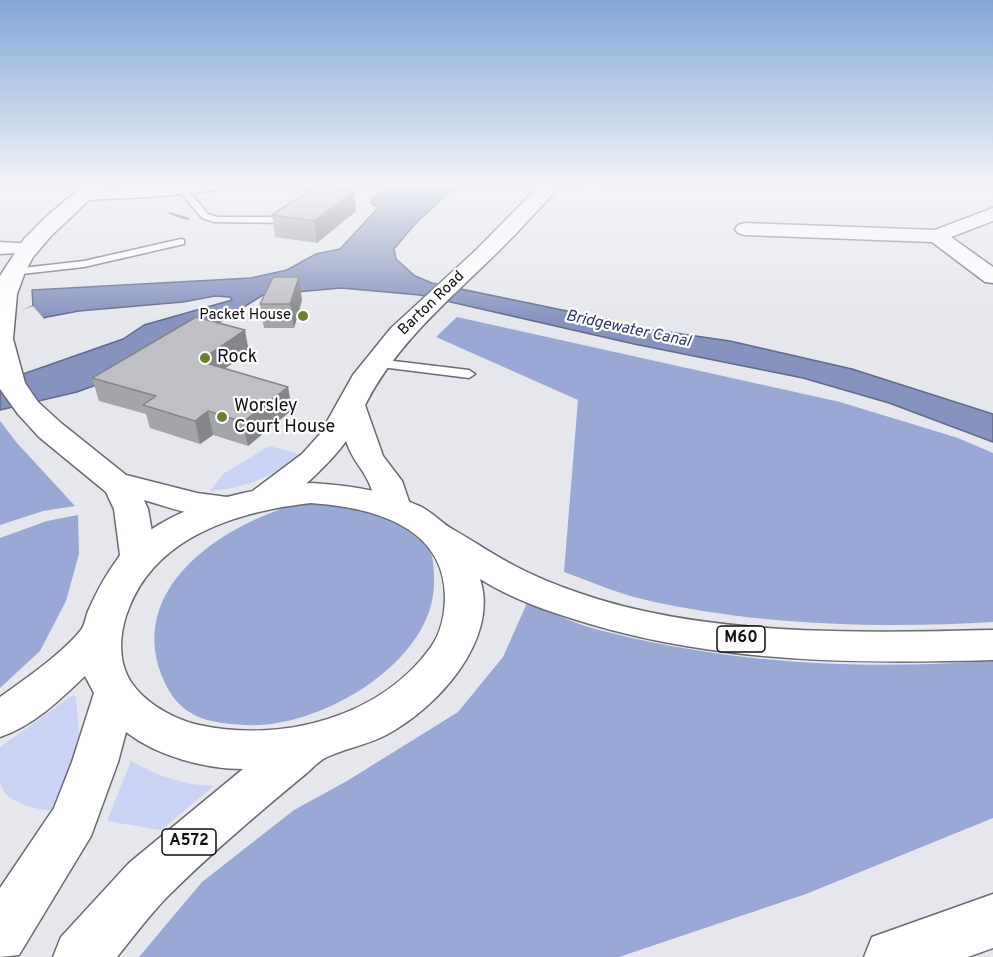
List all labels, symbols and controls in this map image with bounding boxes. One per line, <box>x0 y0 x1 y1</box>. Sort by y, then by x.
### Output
street label: Barton Road <box>395 268 469 340</box>
place label: Packet House <box>199 307 291 325</box>
water label: Bridgewater Canal <box>564 307 692 353</box>
marker: Packet House <box>296 309 310 323</box>
place label: Rock <box>217 347 257 369</box>
marker: Rock <box>198 351 212 365</box>
place label: Worsley Court House <box>234 396 335 438</box>
marker: Worsley Court House <box>215 410 229 424</box>
road number: M60 <box>717 626 765 652</box>
road number: A572 <box>162 829 216 855</box>

